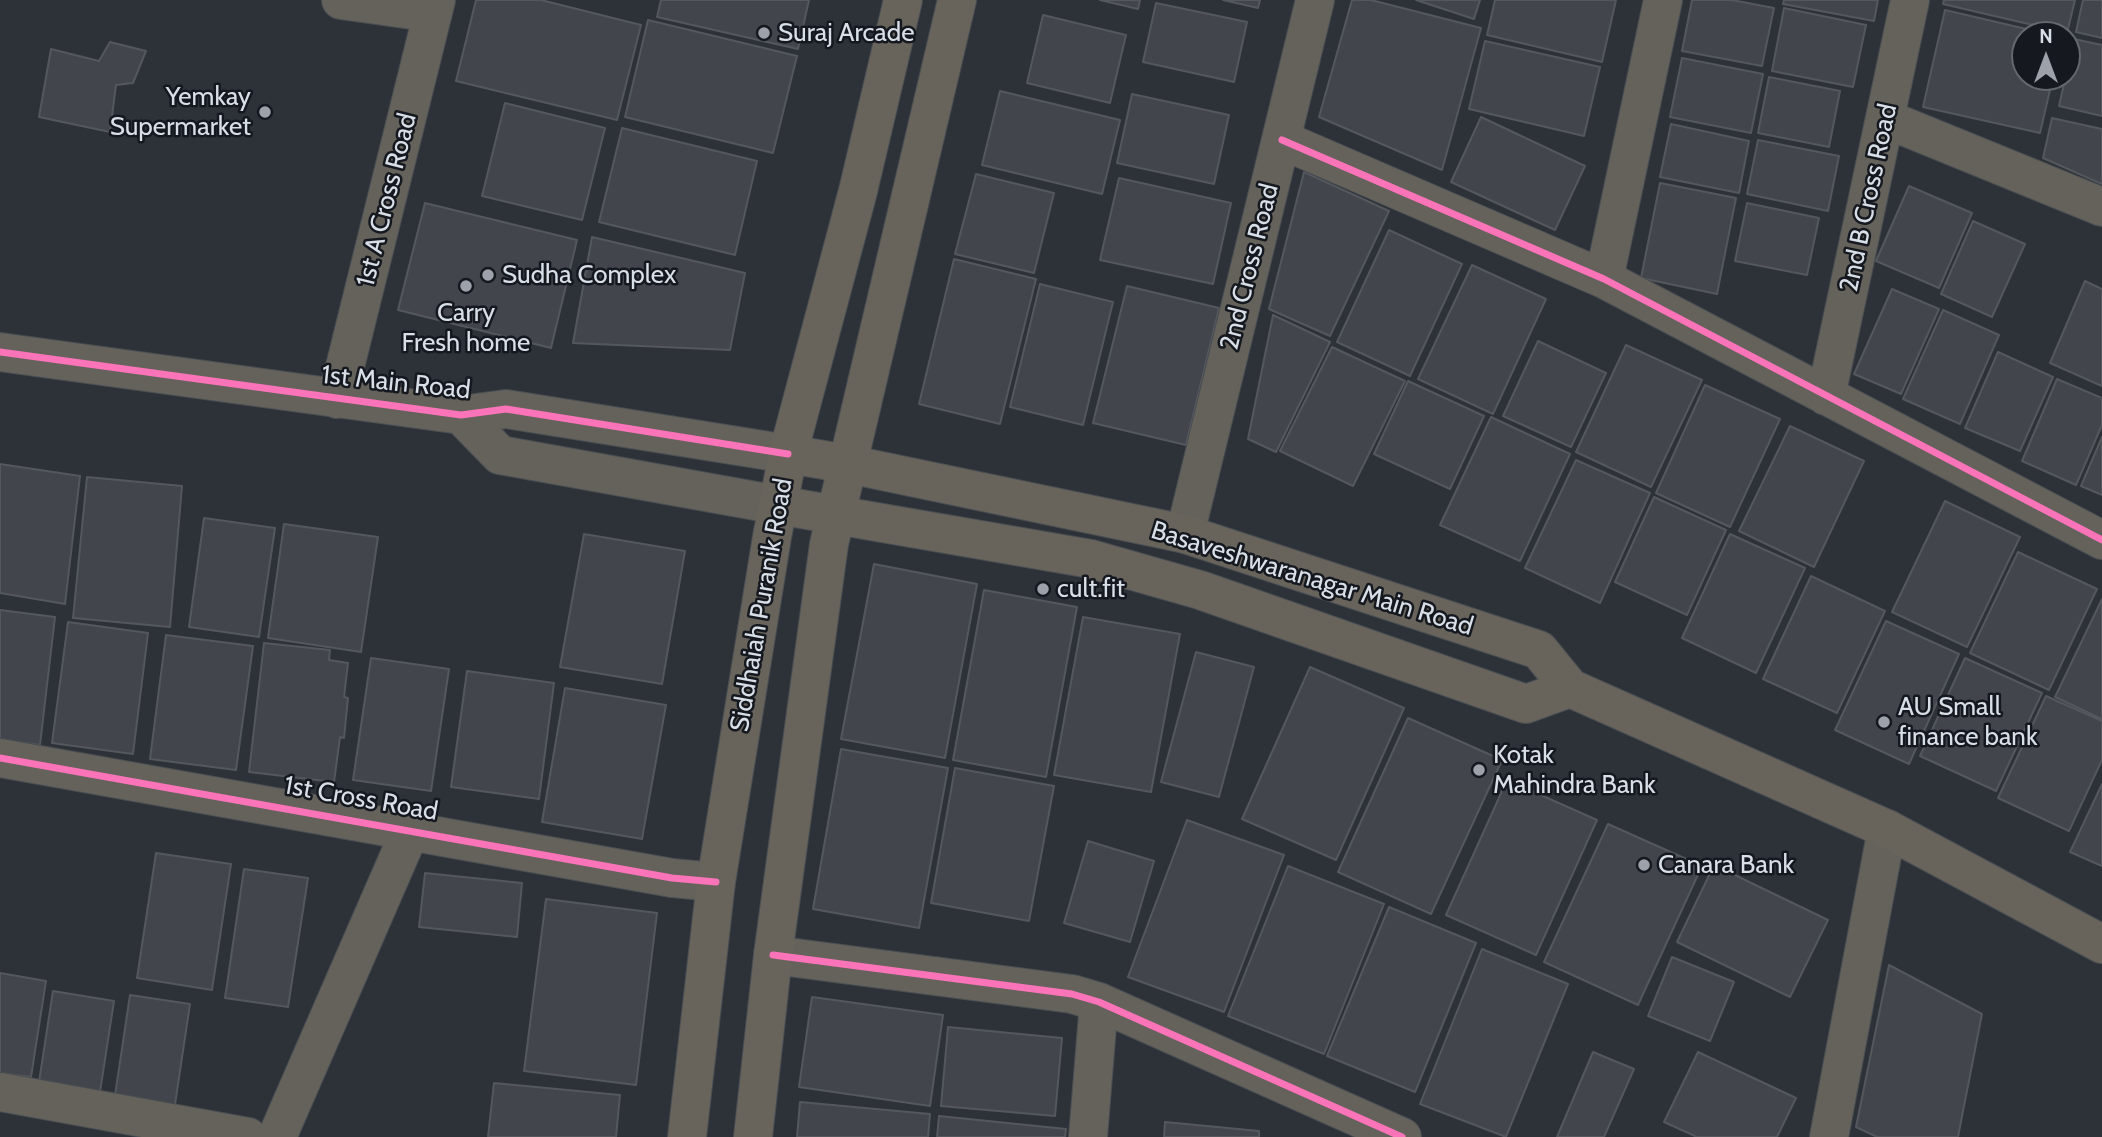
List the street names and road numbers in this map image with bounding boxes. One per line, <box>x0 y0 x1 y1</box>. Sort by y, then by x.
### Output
street label: 2nd B Cross Road <box>1834 101 1904 295</box>
street label: 1st A Cross Road <box>350 110 424 290</box>
street label: 2nd Cross Road <box>1214 181 1286 353</box>
street label: 1st Main Road <box>320 360 472 406</box>
street label: Siddhaiah Puranik Road <box>724 476 800 734</box>
street label: Basaveshwaranagar Main Road <box>1147 515 1477 643</box>
street label: 1st Cross Road <box>282 770 440 828</box>

